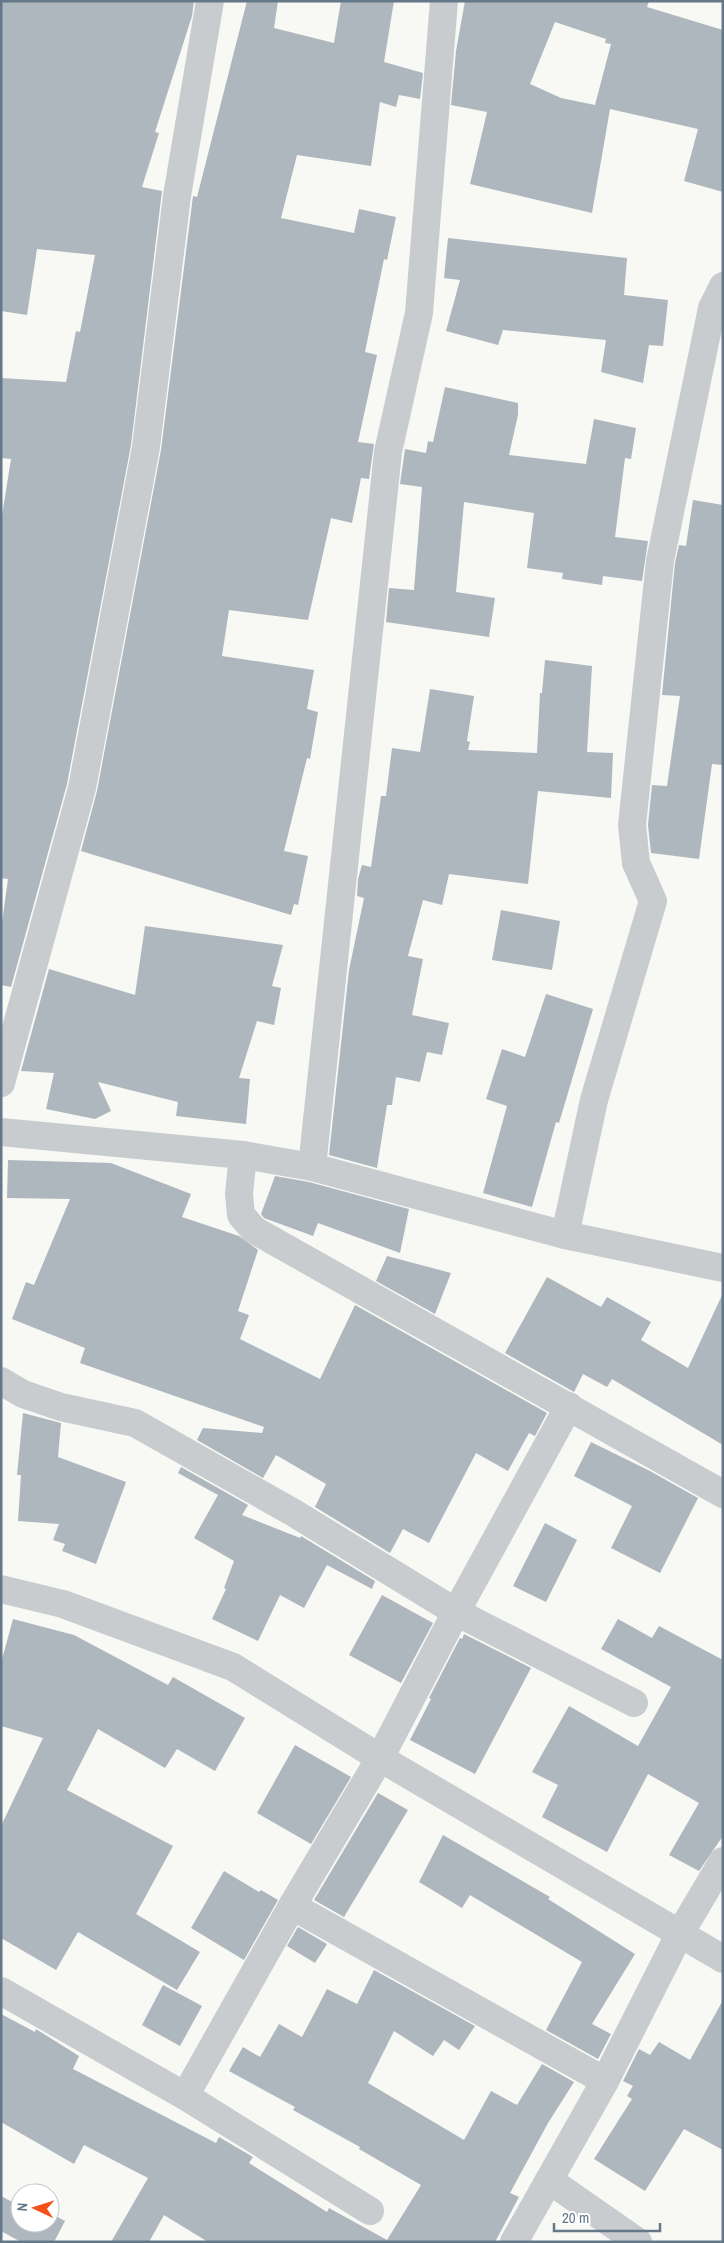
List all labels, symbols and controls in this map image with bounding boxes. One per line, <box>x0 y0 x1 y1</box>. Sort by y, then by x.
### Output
north arrow <box>10 2183 60 2233</box>
scale bar <box>554 2200 660 2232</box>
text: N <box>13 2202 31 2212</box>
text: 20 m <box>562 2207 589 2228</box>

